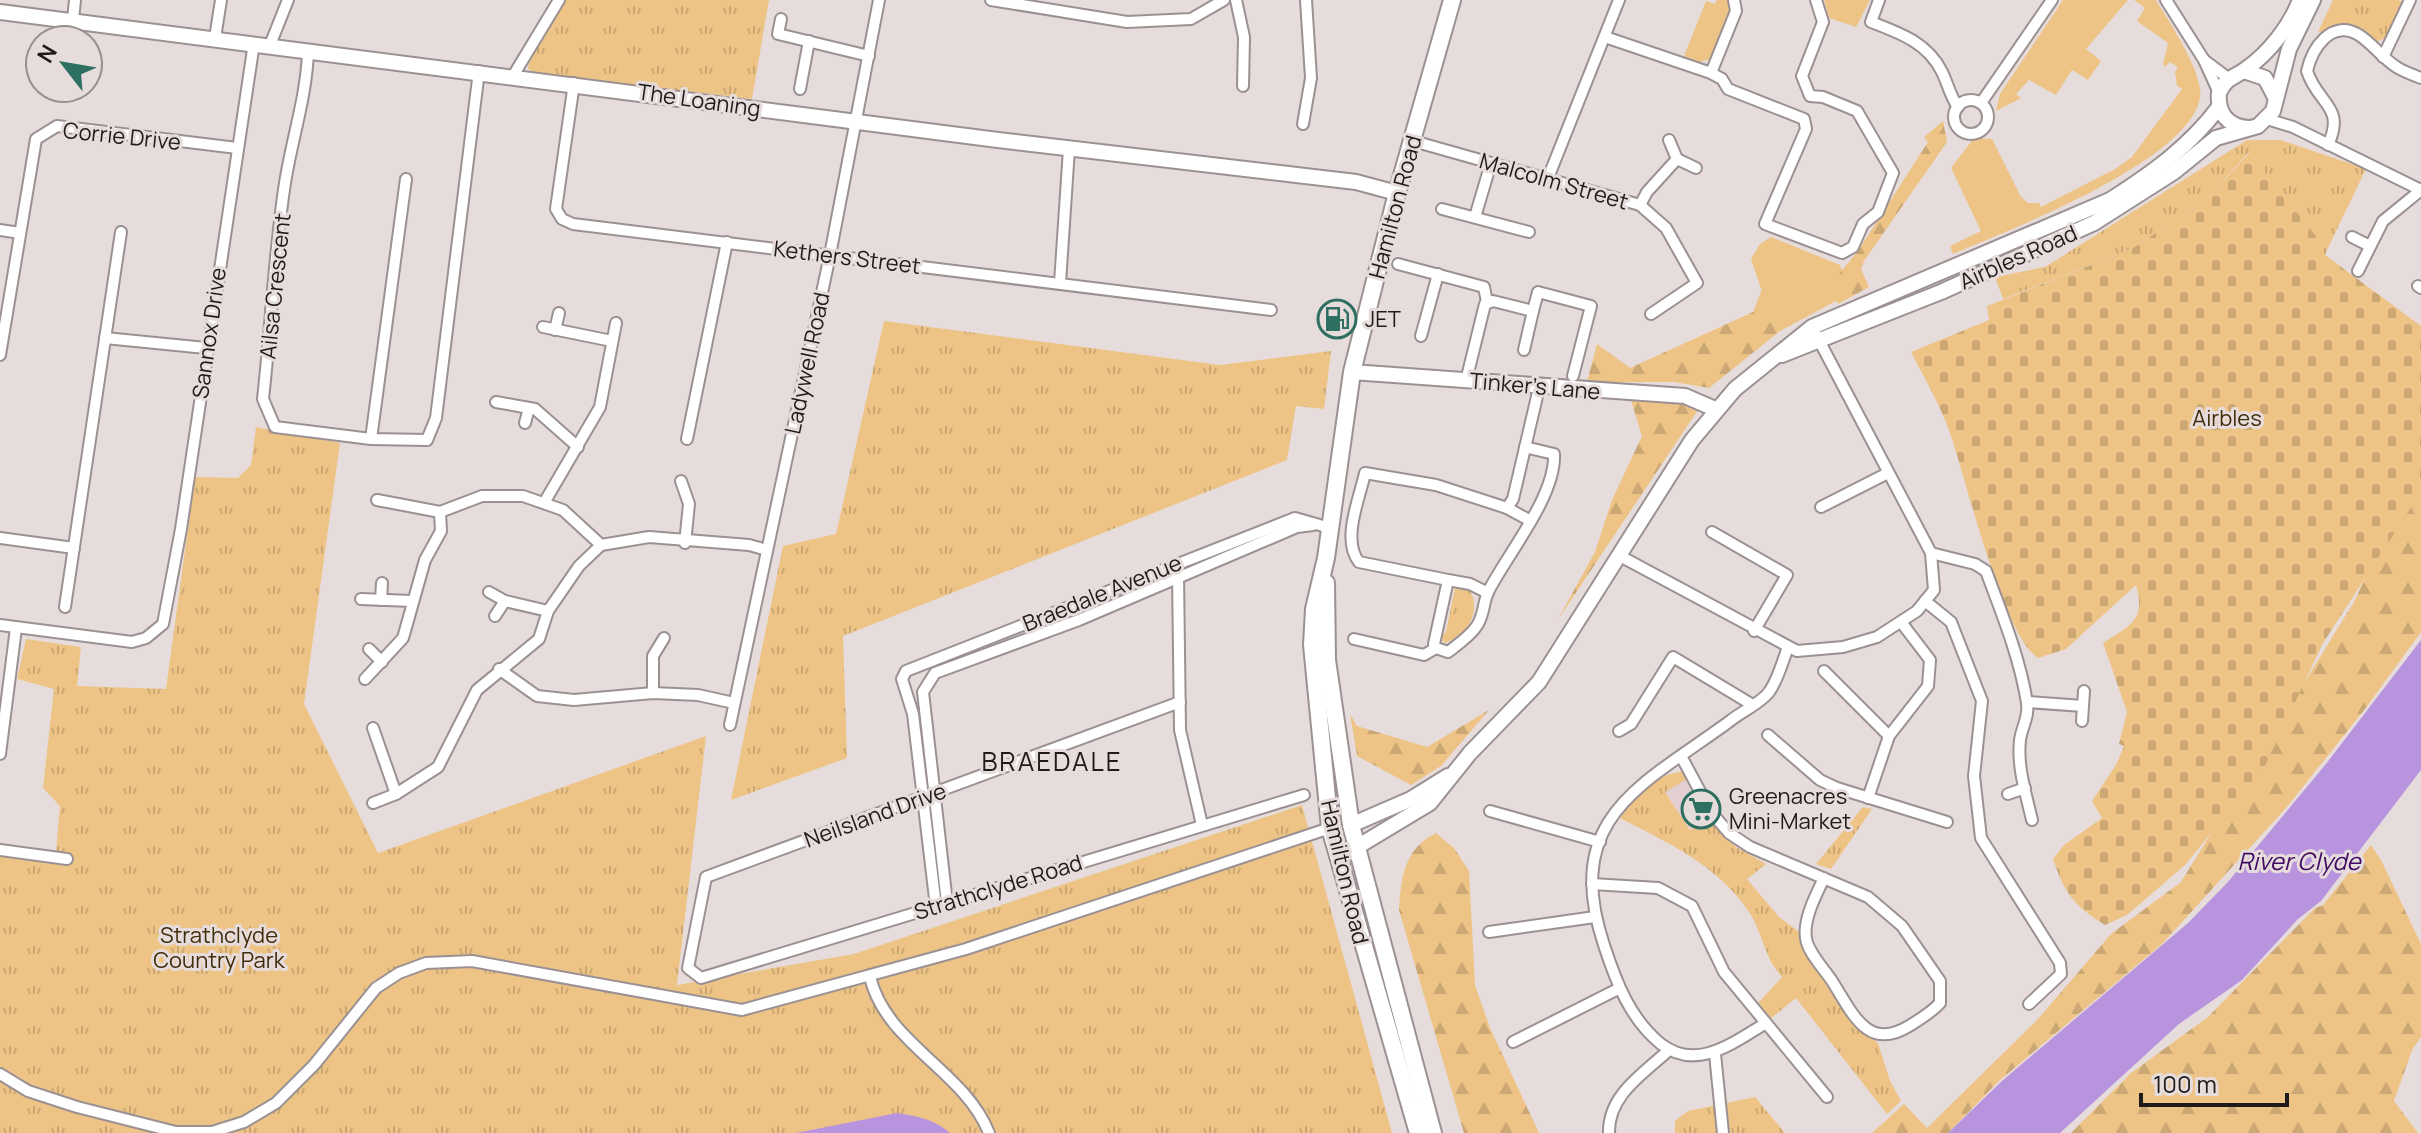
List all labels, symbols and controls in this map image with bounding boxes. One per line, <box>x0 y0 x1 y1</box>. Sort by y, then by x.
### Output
north arrow <box>24 24 104 104</box>
text: N <box>30 39 64 68</box>
street label: The Loaning <box>635 77 763 123</box>
street label: Corrie Drive <box>62 115 183 157</box>
street label: Hamilton Road <box>1361 132 1429 282</box>
street label: Malcolm Street <box>1476 145 1632 217</box>
street label: Ailsa Crescent <box>252 211 298 360</box>
street label: Airbles Road <box>1954 218 2082 296</box>
street label: Kethers Street <box>772 233 922 281</box>
street label: Sannox Drive <box>185 265 233 400</box>
street label: Ladywell Road <box>777 289 837 437</box>
fuel station icon: JET <box>1316 298 1358 340</box>
place label: JET <box>1365 304 1401 334</box>
street label: Tinker's Lane <box>1468 365 1602 407</box>
park label: Airbles <box>2192 403 2262 433</box>
street label: Braedale Avenue <box>1018 547 1186 639</box>
district label: BRAEDALE <box>981 743 1123 779</box>
street label: Neilsland Drive <box>800 775 950 855</box>
place label: Greenacres Mini-Market <box>1729 781 1851 836</box>
supermarket icon: Greenacres Mini-Market <box>1680 788 1722 830</box>
street label: Hamilton Road <box>1314 797 1376 947</box>
water label: River Clyde <box>2237 844 2363 877</box>
street label: Strathclyde Road <box>910 847 1086 927</box>
park label: Strathclyde Country Park <box>153 920 286 975</box>
scale bar <box>2141 1057 2287 1107</box>
text: 100 m <box>2153 1067 2217 1100</box>

